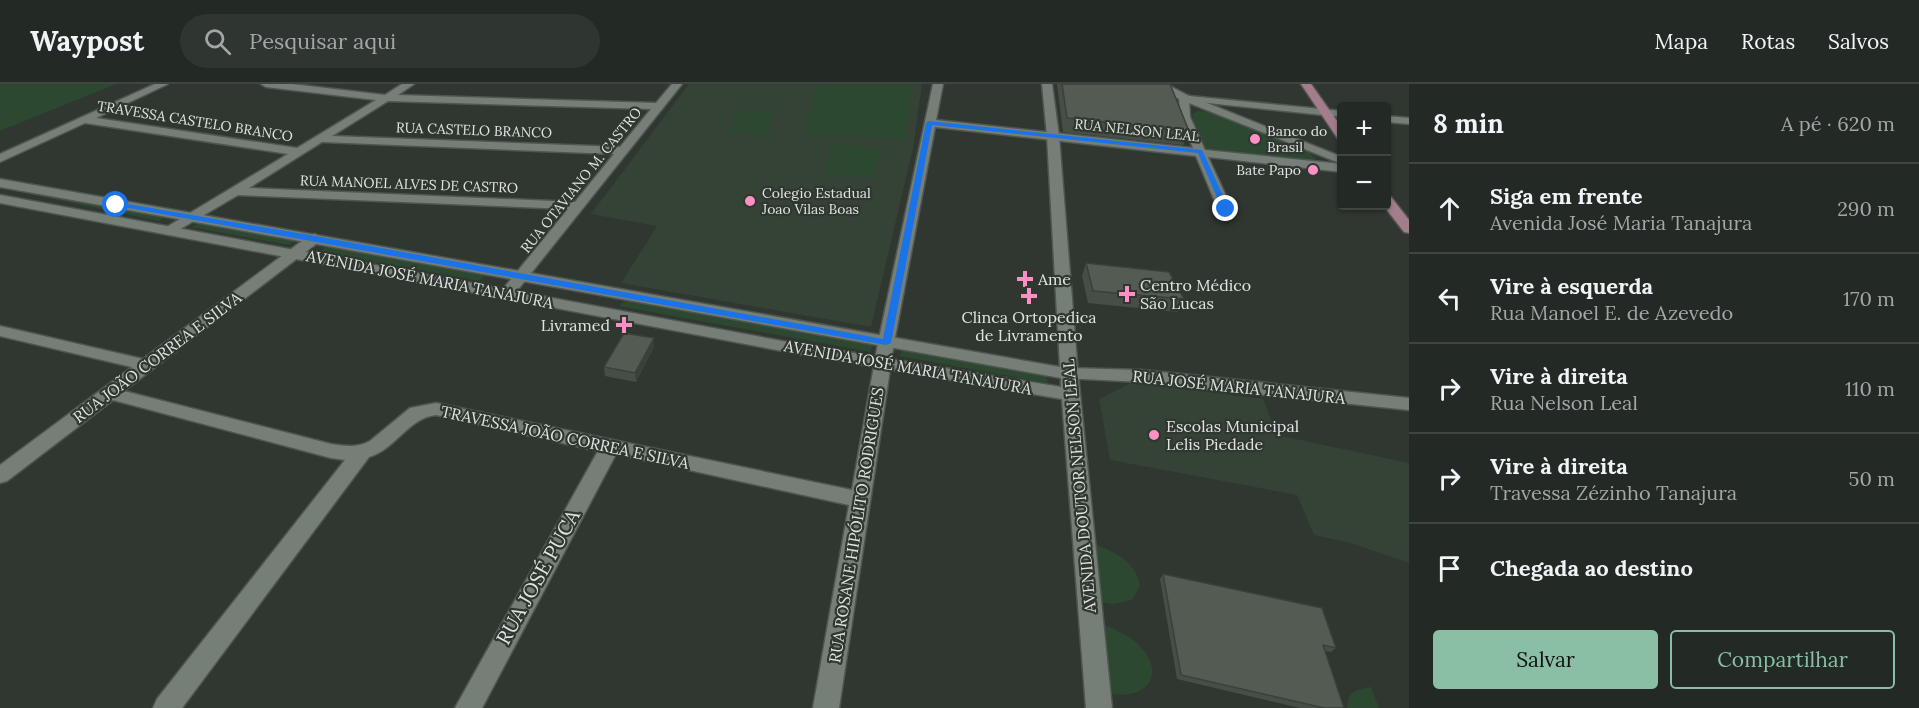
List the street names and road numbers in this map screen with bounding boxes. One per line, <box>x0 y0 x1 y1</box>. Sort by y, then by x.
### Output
street label: TRAVESSA CASTELO BRANCO <box>96 97 294 145</box>
street label: RUA OTAVIANO M. CASTRO <box>517 103 645 257</box>
street label: RUA NELSON LEAL <box>1074 114 1200 146</box>
street label: RUA CASTELO BRANCO <box>396 118 552 142</box>
street label: RUA MANOEL ALVES DE CASTRO <box>300 171 518 197</box>
street label: AVENIDA JOSÉ MARIA TANAJURA <box>304 245 556 313</box>
street label: RUA JOÃO CORREA E SILVA <box>69 287 246 427</box>
street label: AVENIDA JOSÉ MARIA TANAJURA <box>782 335 1034 399</box>
street label: AVENIDA DOUTOR NELSON LEAL <box>1058 358 1100 615</box>
street label: RUA JOSÉ MARIA TANAJURA <box>1132 366 1347 408</box>
street label: RUA ROSANE HIPÓLITO RODRIGUES <box>824 386 888 664</box>
street label: TRAVESSA JOÃO CORREA E SILVA <box>439 401 692 473</box>
street label: RUA JOSÉ PUCA <box>490 505 585 649</box>

